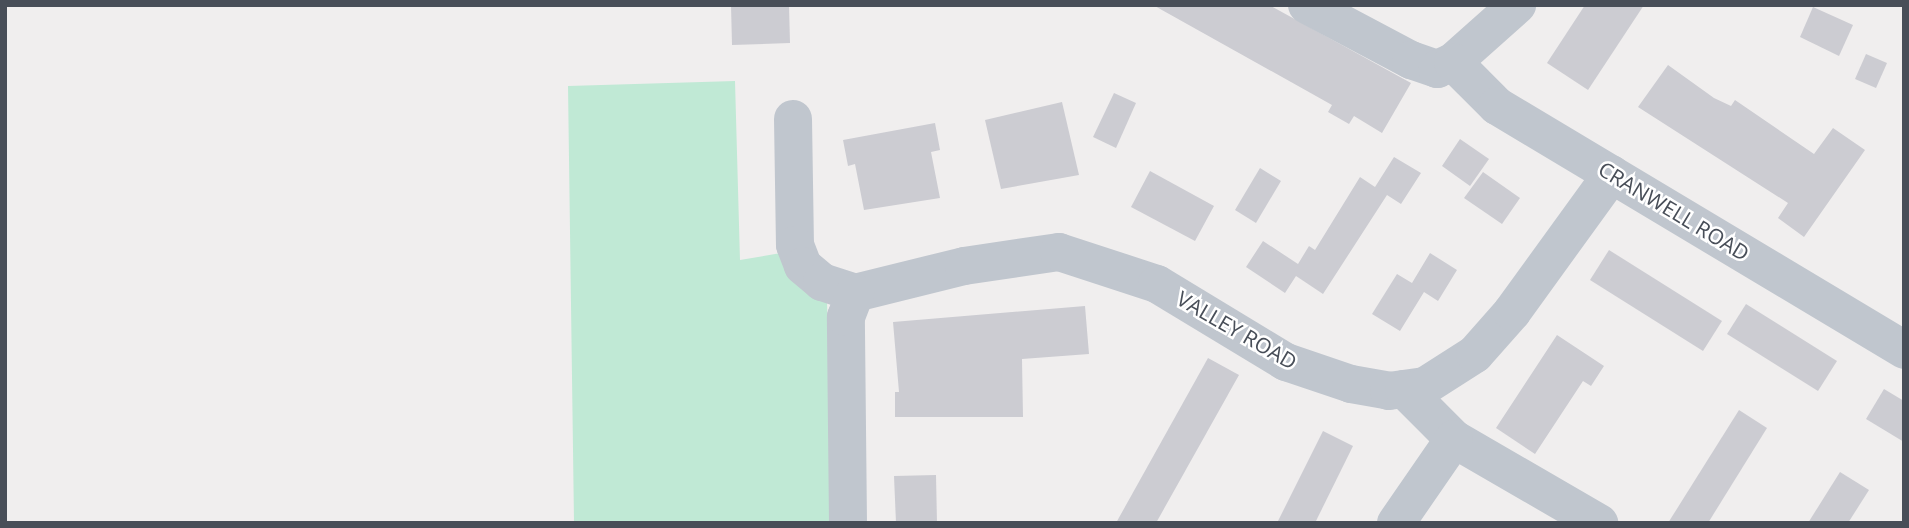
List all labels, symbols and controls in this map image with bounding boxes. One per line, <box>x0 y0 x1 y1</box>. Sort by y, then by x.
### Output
street label: CRANWELL ROAD <box>1594 156 1754 266</box>
street label: VALLEY ROAD <box>1173 285 1301 375</box>

